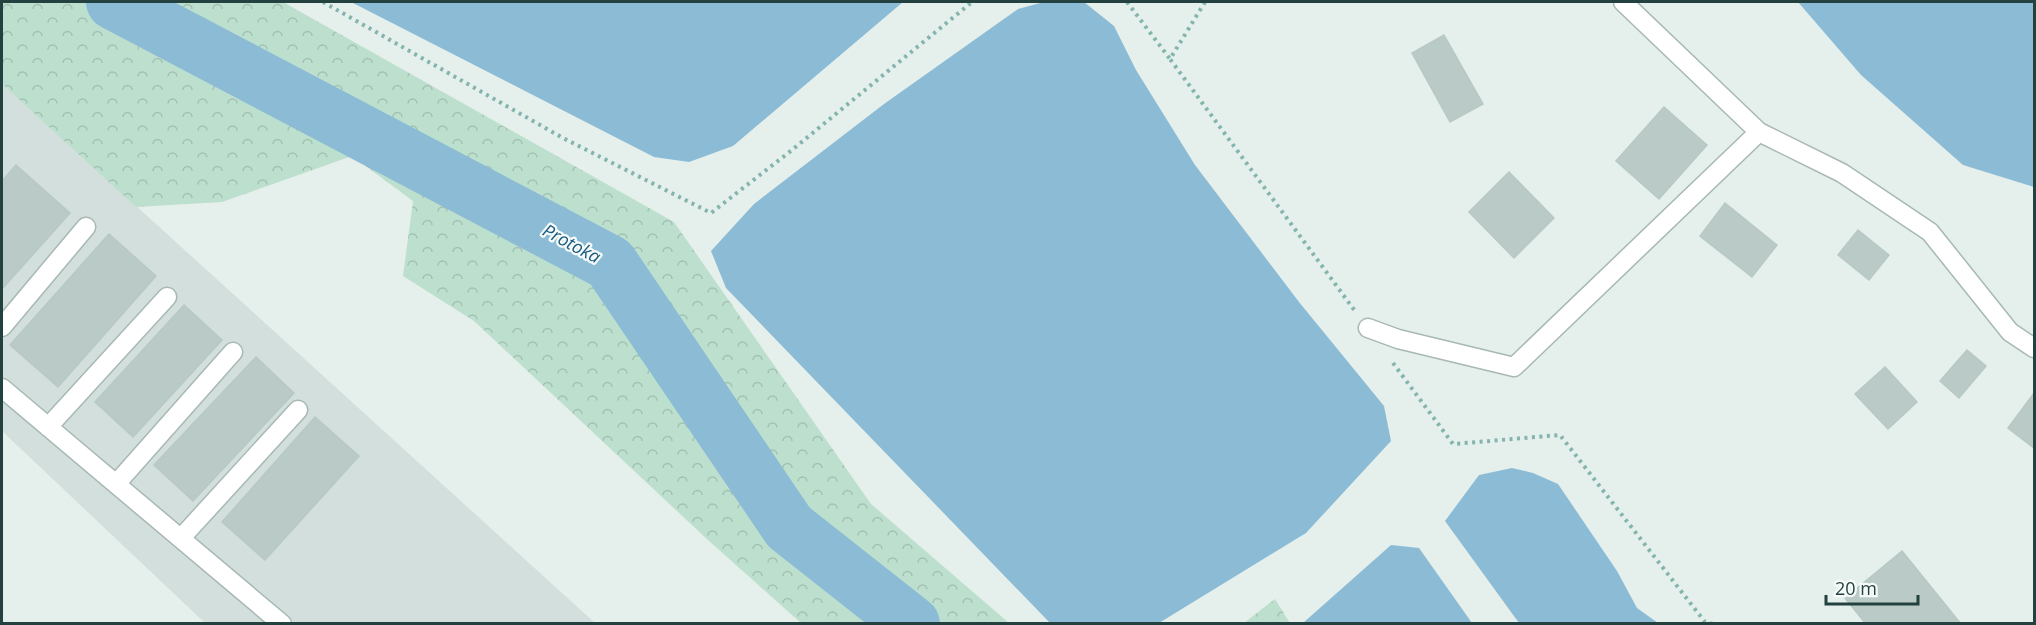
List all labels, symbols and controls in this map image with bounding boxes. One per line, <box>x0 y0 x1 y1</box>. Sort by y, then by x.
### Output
water label: Protoka <box>539 218 605 268</box>
scale bar <box>1826 568 1918 606</box>
text: 20 m <box>1835 576 1877 600</box>

